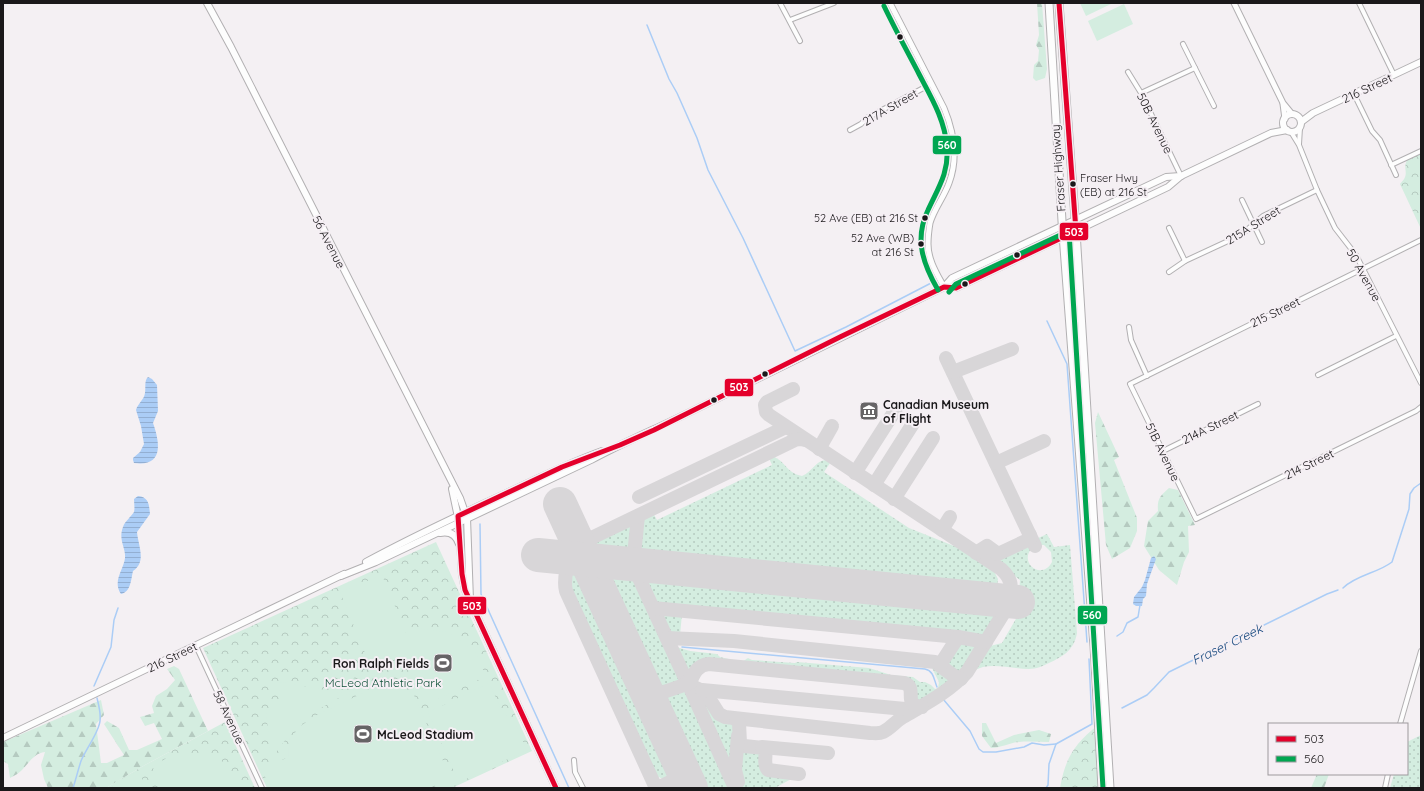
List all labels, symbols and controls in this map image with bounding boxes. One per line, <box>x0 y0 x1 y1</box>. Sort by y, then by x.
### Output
unlabelled marker <box>895 32 905 42</box>
street label: 216 Street <box>1340 70 1394 106</box>
street label: 217A Street <box>860 85 920 129</box>
street label: 50B Avenue <box>1134 90 1176 156</box>
street label: Fraser Highway <box>1047 124 1069 212</box>
line badge: 560 <box>932 135 962 155</box>
text: 560 <box>937 138 957 152</box>
place label: Fraser Hwy (EB) at 216 St <box>1080 171 1147 199</box>
marker: Fraser Hwy (EB) at 216 St <box>1068 179 1078 189</box>
street label: 215A Street <box>1223 202 1283 248</box>
place label: 52 Ave (EB) at 216 St <box>814 211 918 225</box>
street label: 56 Avenue <box>309 213 349 271</box>
marker: 52 Ave (EB) at 216 St <box>920 213 930 223</box>
line badge: 503 <box>1059 222 1089 241</box>
text: 503 <box>1065 225 1084 239</box>
place label: 52 Ave (WB) at 216 St <box>851 231 914 259</box>
marker: 52 Ave (WB) at 216 St <box>916 239 926 249</box>
street label: 50 Avenue <box>1343 246 1385 304</box>
unlabelled marker <box>1012 250 1022 260</box>
unlabelled marker <box>960 279 970 289</box>
street label: 215 Street <box>1248 293 1302 331</box>
unlabelled marker <box>760 369 770 379</box>
line badge: 503 <box>724 378 754 397</box>
text: 503 <box>730 380 749 394</box>
unlabelled marker <box>709 395 719 405</box>
place label: Canadian Museum of Flight <box>883 397 989 426</box>
museum icon: Canadian Museum of Flight <box>858 400 880 422</box>
street label: 214A Street <box>1179 407 1241 447</box>
street label: 51B Avenue <box>1142 420 1184 484</box>
street label: 214 Street <box>1282 446 1336 482</box>
line badge: 503 <box>457 596 487 615</box>
text: 503 <box>463 599 482 613</box>
line badge: 560 <box>1077 605 1108 625</box>
text: 560 <box>1082 608 1102 622</box>
water label: Fraser Creek <box>1189 620 1266 668</box>
street label: 216 Street <box>145 639 199 675</box>
sports icon: Ron Ralph Fields <box>432 652 454 674</box>
place label: Ron Ralph Fields <box>333 656 429 671</box>
park label: McLeod Athletic Park <box>325 675 441 690</box>
street label: 58 Avenue <box>210 688 248 746</box>
sports icon: McLeod Stadium <box>352 723 374 745</box>
legend <box>1268 723 1408 775</box>
place label: McLeod Stadium <box>377 727 473 742</box>
text: 503 <box>1304 731 1324 746</box>
text: 560 <box>1304 751 1324 766</box>

